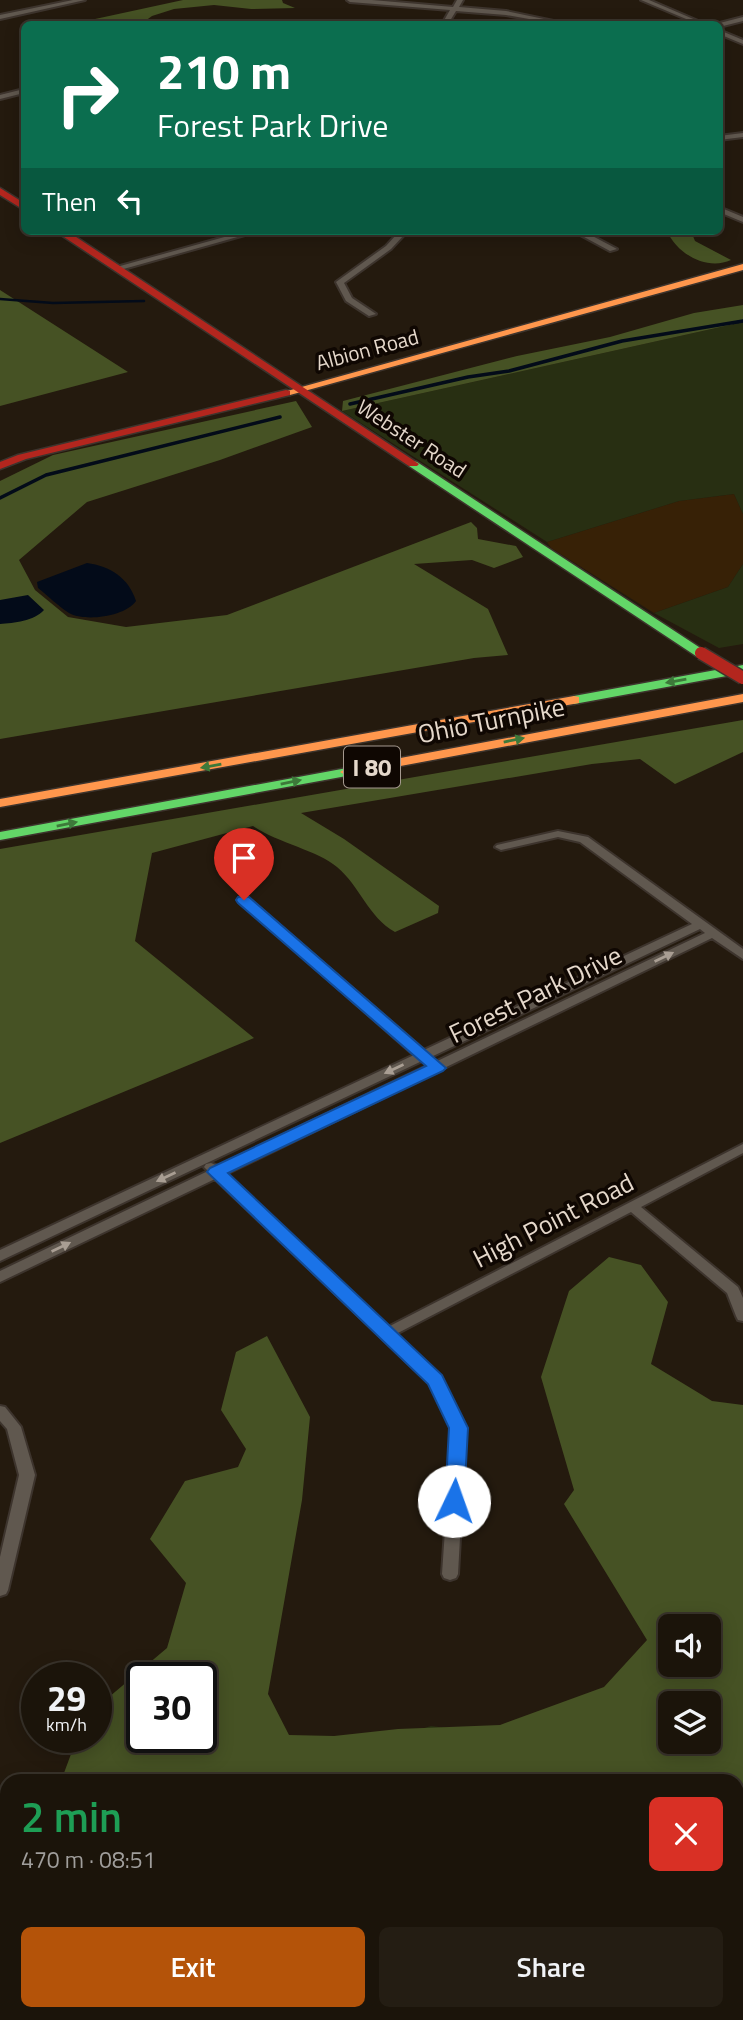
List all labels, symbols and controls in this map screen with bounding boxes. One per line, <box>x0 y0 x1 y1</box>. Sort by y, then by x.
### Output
text: 210 m <box>157 33 291 108</box>
icon: right <box>42 49 133 140</box>
text: Forest Park Drive <box>157 101 389 149</box>
text: Then <box>42 182 97 221</box>
icon: left <box>111 182 149 220</box>
street label: Albion Road <box>312 320 422 378</box>
street label: Webster Road <box>351 391 473 485</box>
one-way arrow <box>665 676 687 687</box>
street label: Ohio Turnpike <box>414 687 568 753</box>
one-way arrow <box>503 735 525 746</box>
road number: I 80 <box>344 746 400 788</box>
one-way arrow <box>200 761 222 772</box>
one-way arrow <box>280 776 302 787</box>
one-way arrow <box>56 818 78 829</box>
pin <box>214 828 274 900</box>
icon: arrive <box>225 839 263 877</box>
street label: Forest Park Drive <box>442 935 628 1053</box>
one-way arrow <box>654 952 674 963</box>
one-way arrow <box>384 1063 404 1075</box>
street label: High Point Road <box>466 1163 640 1277</box>
one-way arrow <box>156 1172 176 1183</box>
one-way arrow <box>51 1241 71 1253</box>
position arrow <box>417 1464 491 1538</box>
map controls <box>658 1614 721 1754</box>
button: sound <box>658 1614 721 1677</box>
speed limit sign: 30 <box>126 1662 217 1753</box>
text: 29 <box>47 1671 86 1725</box>
button: layers <box>658 1691 721 1754</box>
text: km/h <box>46 1711 87 1738</box>
text: 2 min <box>21 1784 122 1848</box>
button: close <box>649 1797 723 1871</box>
text: 470 m · 08:51 <box>21 1842 156 1877</box>
button: Exit <box>21 1927 365 2007</box>
button: Share <box>379 1927 723 2007</box>

